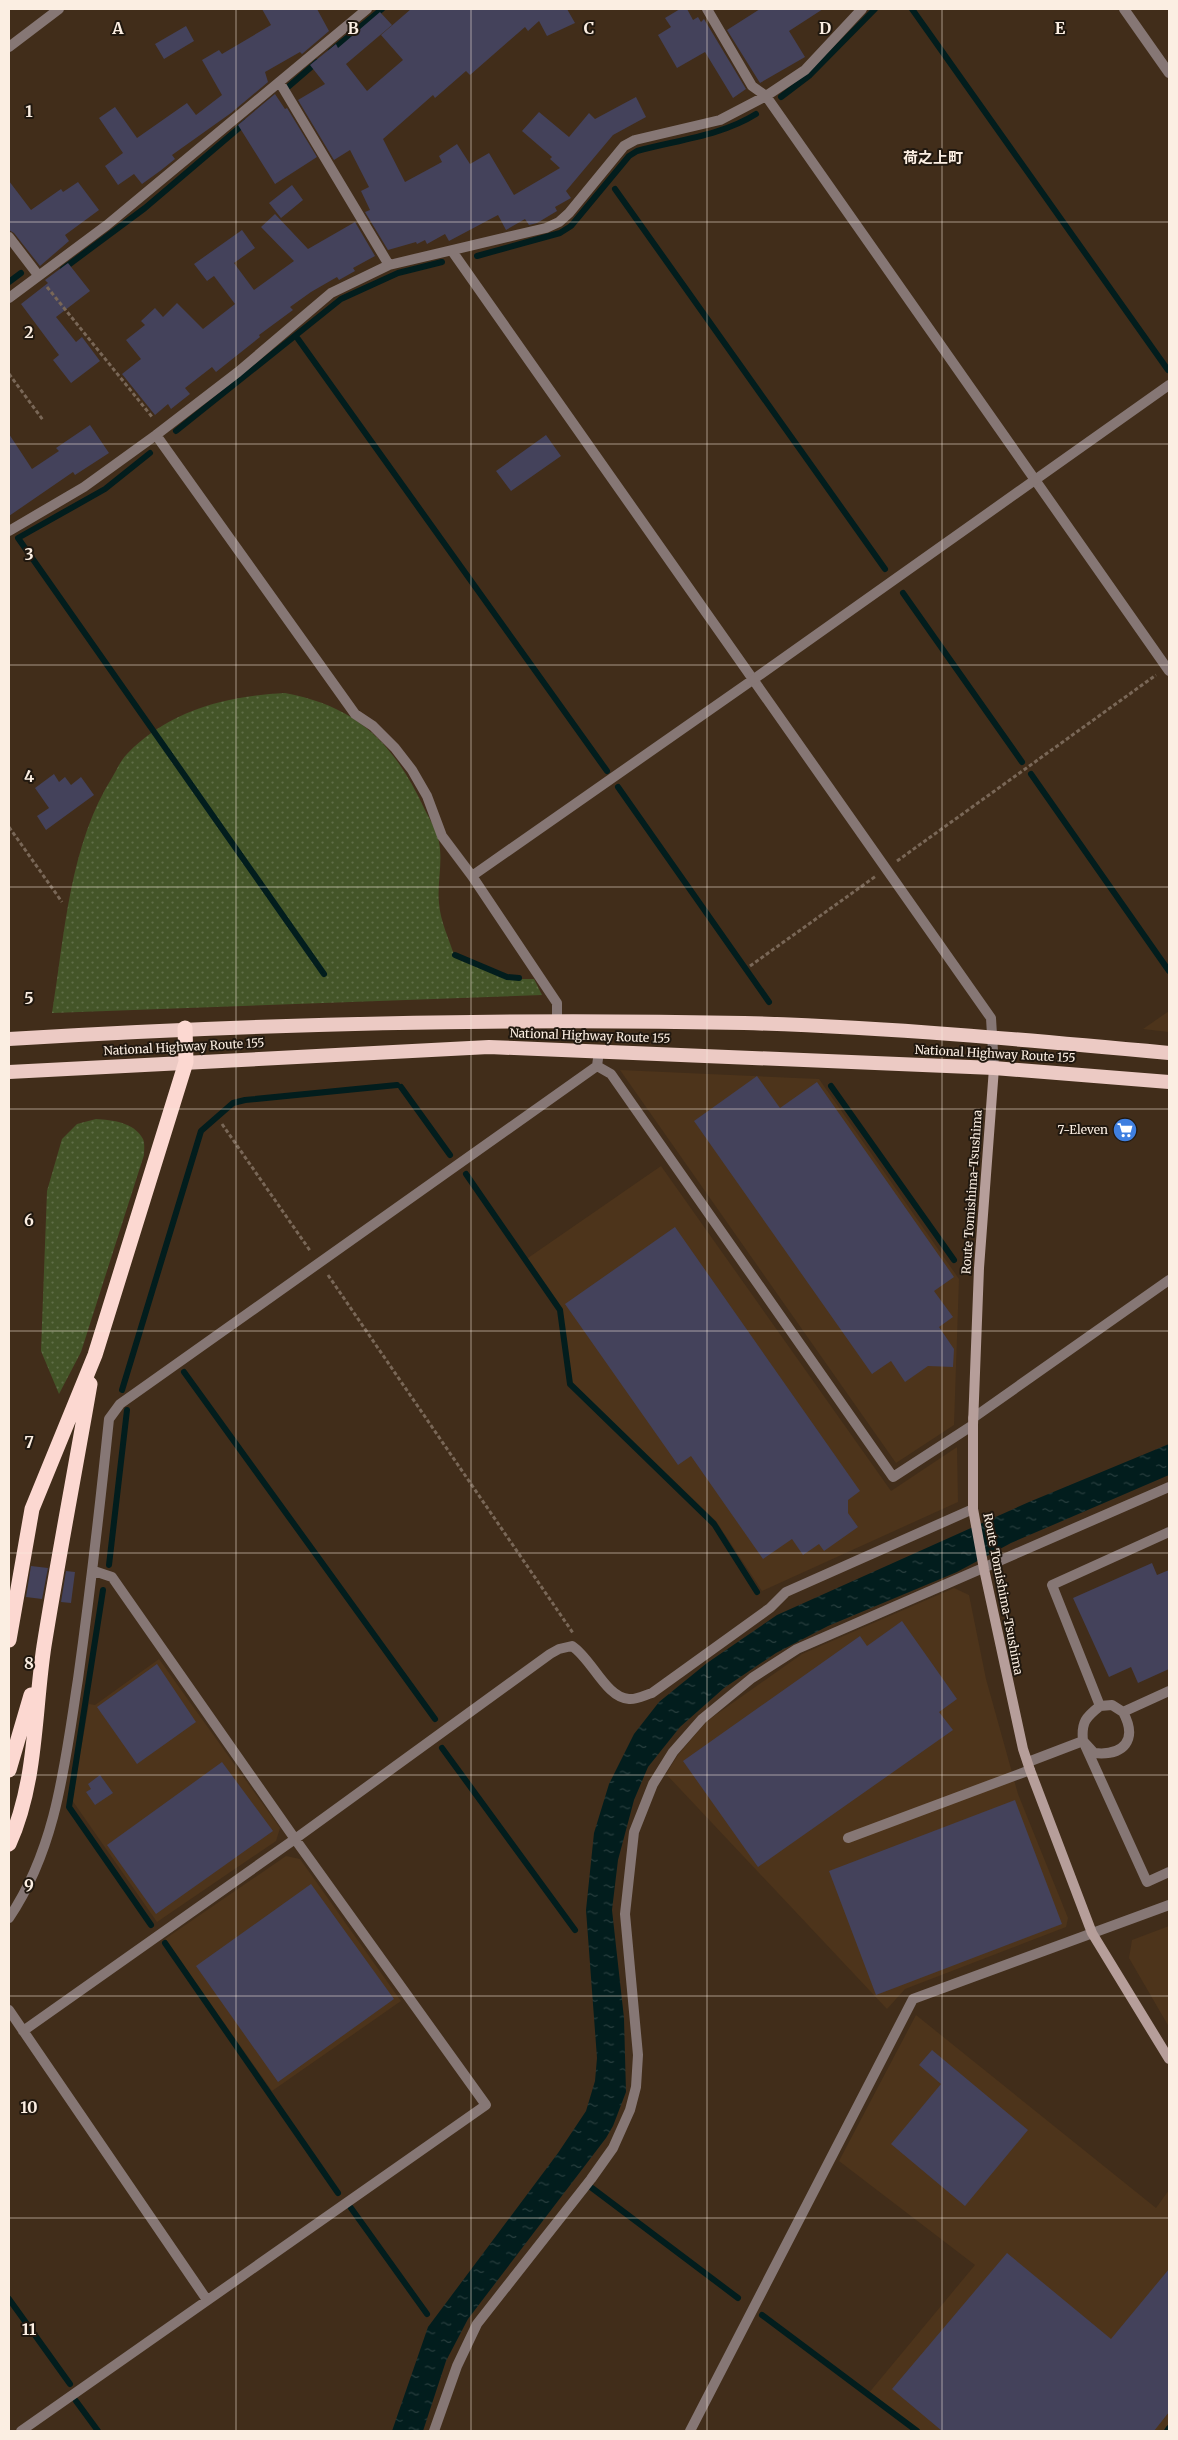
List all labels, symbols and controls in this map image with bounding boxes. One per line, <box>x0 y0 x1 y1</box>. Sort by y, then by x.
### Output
text: A <box>111 18 124 38</box>
text: B <box>347 18 359 38</box>
text: C <box>584 18 594 38</box>
text: D <box>819 18 831 38</box>
text: E <box>1055 18 1066 38</box>
text: 1 <box>25 101 33 121</box>
district label: 荷之上町 <box>903 148 963 167</box>
text: 2 <box>24 322 34 342</box>
text: 3 <box>24 544 34 564</box>
text: 4 <box>24 766 34 786</box>
text: 5 <box>24 988 34 1008</box>
street label: National Highway Route 155 <box>509 1025 671 1046</box>
street label: National Highway Route 155 <box>103 1035 265 1058</box>
street label: National Highway Route 155 <box>914 1042 1076 1065</box>
street label: Route Tomishima-Tsushima <box>958 1109 985 1275</box>
supermarket icon: 7-Eleven <box>1112 1117 1138 1143</box>
place label: 7-Eleven <box>1058 1122 1108 1137</box>
text: 6 <box>24 1210 34 1230</box>
text: 7 <box>24 1432 34 1452</box>
street label: Route Tomishima-Tsushima <box>980 1512 1027 1677</box>
text: 8 <box>24 1653 34 1673</box>
text: 9 <box>24 1875 34 1895</box>
text: 10 <box>20 2097 38 2117</box>
text: 11 <box>22 2319 37 2339</box>

